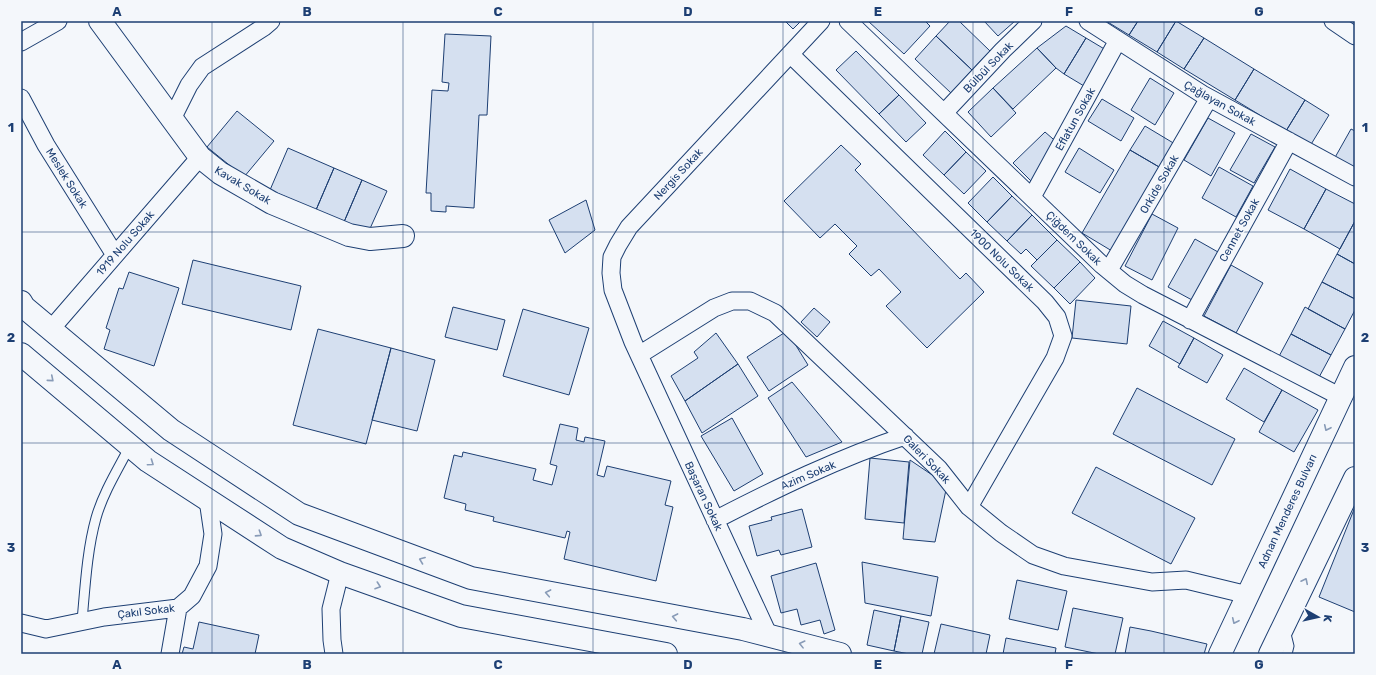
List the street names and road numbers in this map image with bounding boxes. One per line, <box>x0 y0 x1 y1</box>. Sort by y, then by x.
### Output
street label: Bülbül Sokak <box>961 39 1016 95</box>
street label: Çağlayan Sokak <box>1181 78 1258 129</box>
street label: Eflatun Sokak <box>1053 85 1098 153</box>
street label: Meslek Sokak <box>43 146 90 211</box>
street label: Nergis Sokak <box>651 146 706 203</box>
street label: Orkide Sokak <box>1137 152 1182 216</box>
street label: Kavak Sokak <box>212 164 273 207</box>
street label: Cennet Sokak <box>1217 196 1262 264</box>
street label: 1919 Nolu Sokak <box>94 208 157 278</box>
street label: Çiğdem Sokak <box>1043 209 1104 268</box>
street label: 1900 Nolu Sokak <box>967 226 1037 295</box>
street label: Galeri Sokak <box>900 432 953 487</box>
street label: Adnan Menderes Bulvarı <box>1255 452 1320 570</box>
street label: Azim Sokak <box>779 458 838 493</box>
street label: Başaran Sokak <box>682 459 725 533</box>
street label: Çakıl Sokak <box>117 601 176 621</box>

